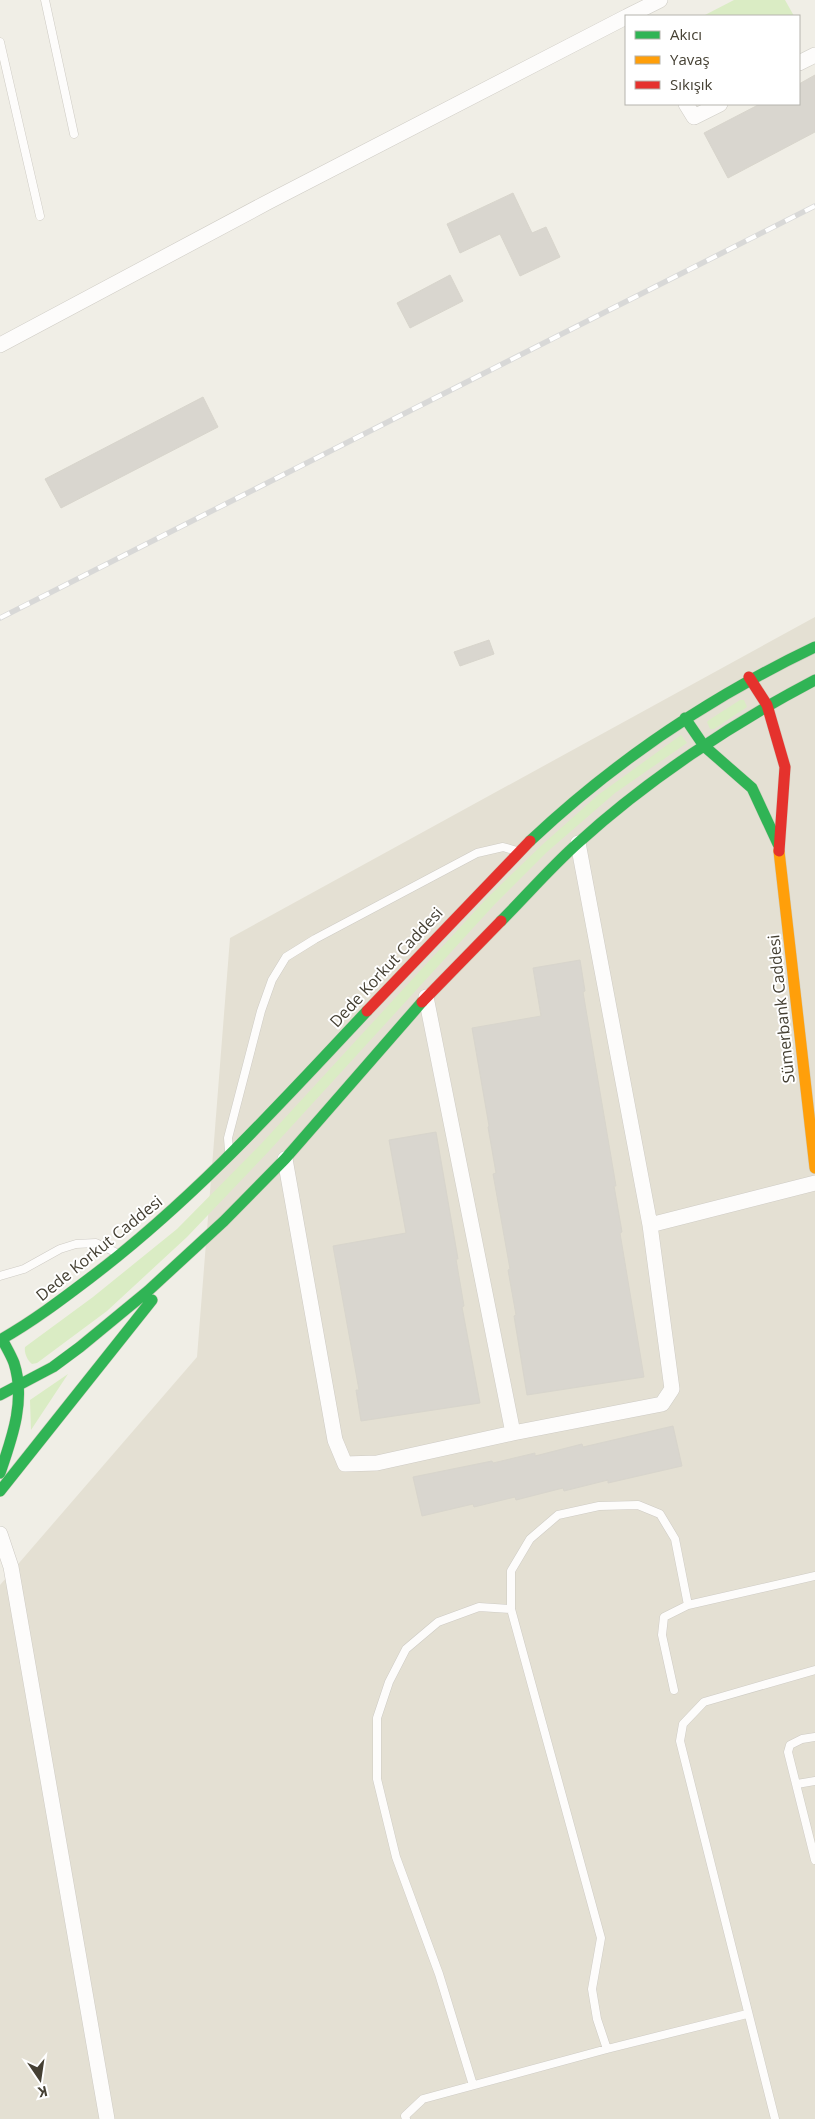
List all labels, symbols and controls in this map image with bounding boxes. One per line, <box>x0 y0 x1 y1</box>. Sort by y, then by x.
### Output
legend <box>625 15 800 105</box>
text: Akıcı <box>670 24 702 44</box>
text: Yavaş <box>670 49 710 69</box>
text: Sıkışık <box>670 74 713 94</box>
street label: Dede Korkut Caddesi <box>324 902 448 1032</box>
street label: Sümerbank Caddesi <box>762 934 800 1084</box>
street label: Dede Korkut Caddesi <box>31 1190 167 1306</box>
north arrow <box>15 2054 65 2104</box>
text: K <box>36 2082 50 2103</box>

